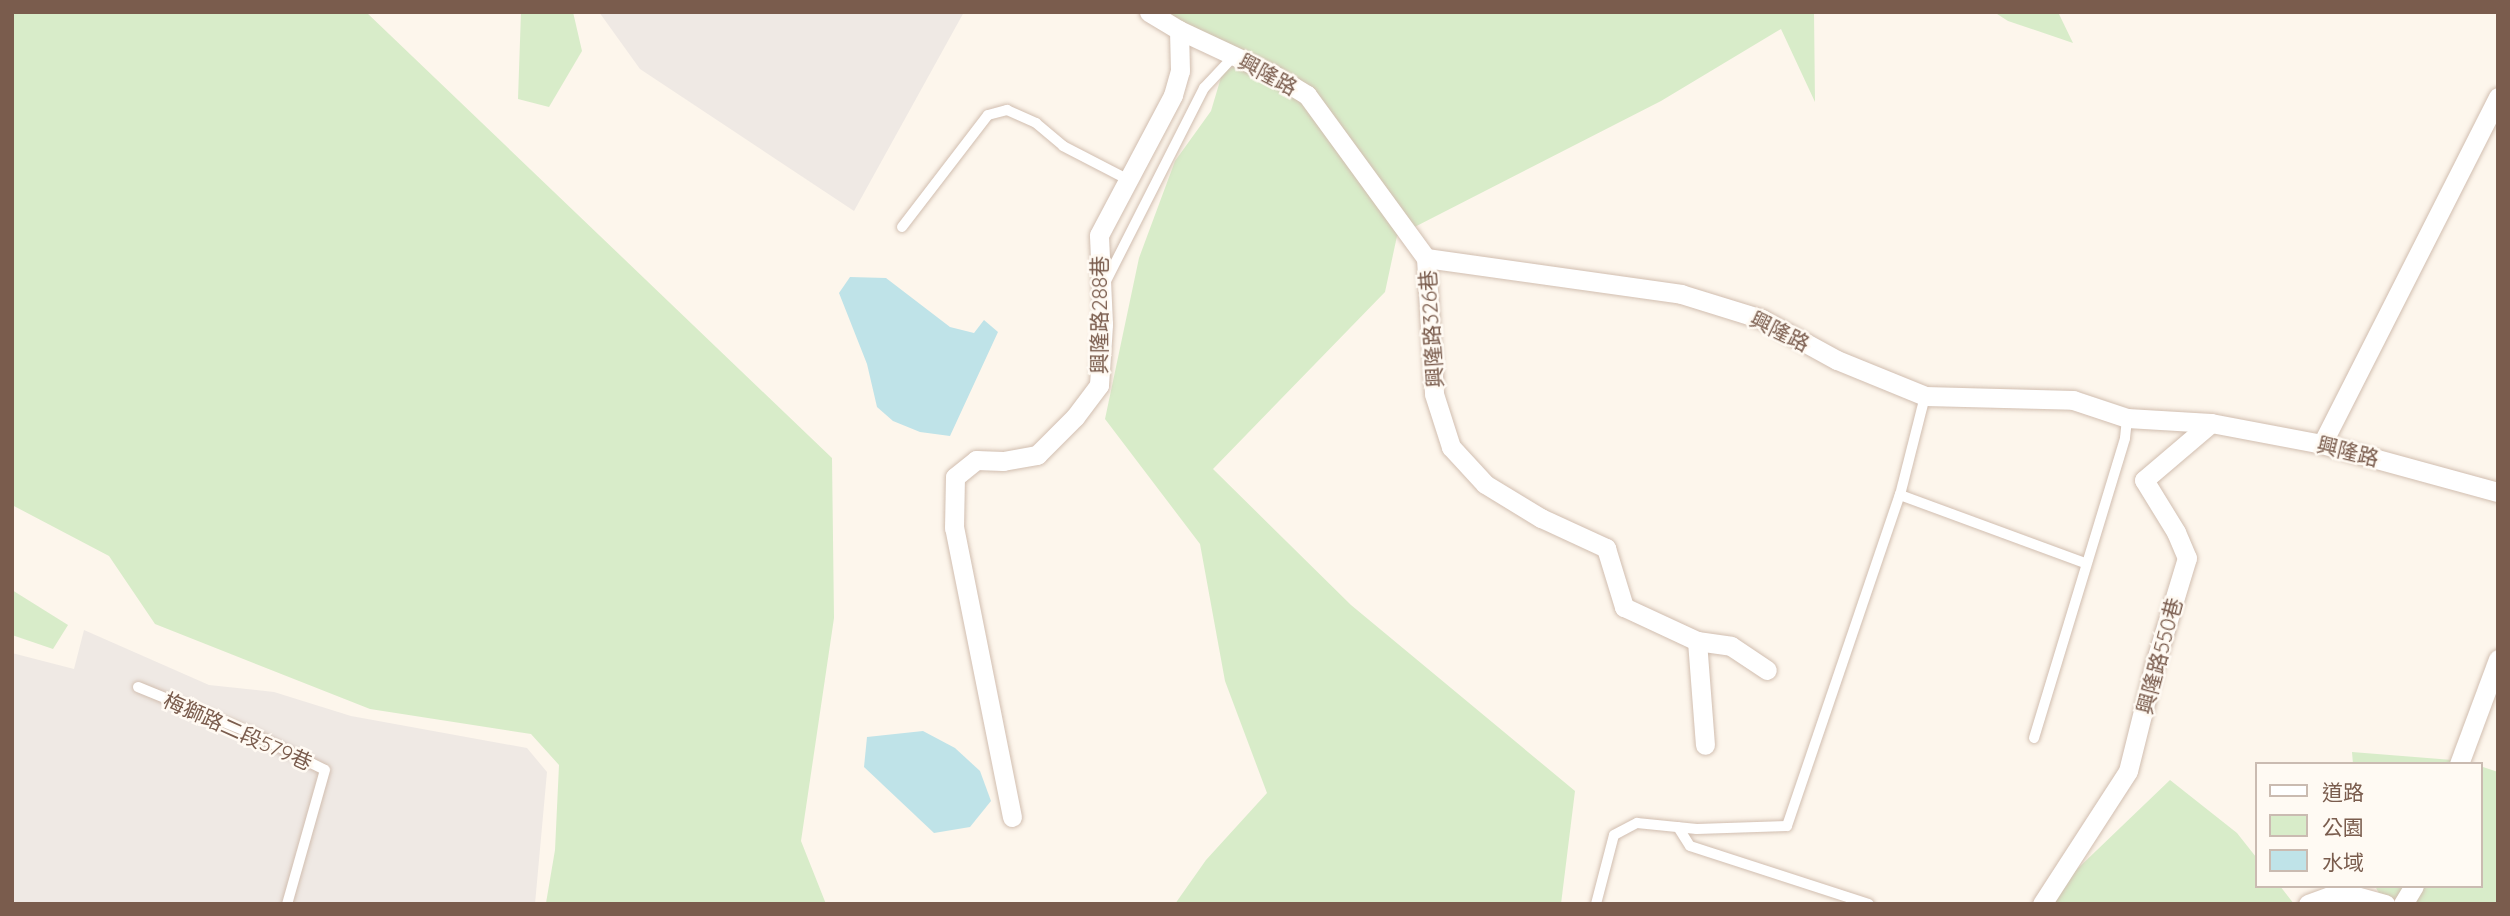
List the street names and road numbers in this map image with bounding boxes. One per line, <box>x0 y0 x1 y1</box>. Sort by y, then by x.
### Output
street label: 興隆路 <box>1234 48 1302 100</box>
street label: 興隆路288巷 <box>1086 256 1112 374</box>
street label: 興隆路326巷 <box>1414 269 1448 389</box>
street label: 興隆路 <box>1746 306 1814 356</box>
street label: 興隆路 <box>2314 431 2382 471</box>
street label: 興隆路550巷 <box>2131 595 2187 717</box>
street label: 梅獅路二段579巷 <box>160 687 316 775</box>

